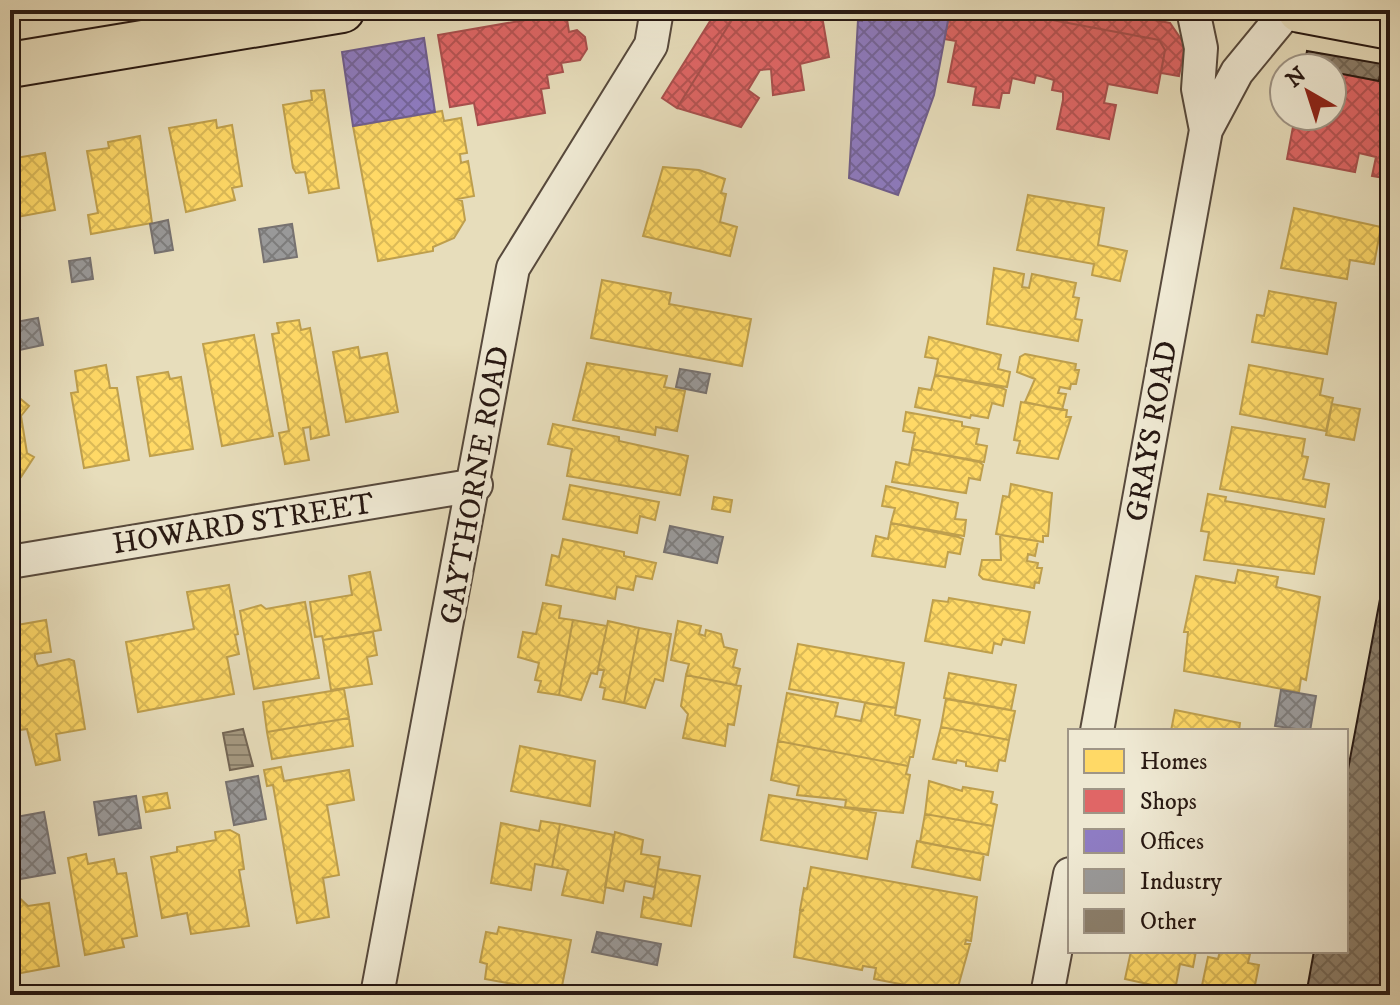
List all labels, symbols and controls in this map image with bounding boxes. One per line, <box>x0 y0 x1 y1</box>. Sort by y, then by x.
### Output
north arrow <box>1268 52 1348 132</box>
text: N <box>1281 61 1312 94</box>
street label: GRAYS ROAD <box>1118 338 1187 524</box>
street label: GAYTHORNE ROAD <box>433 343 518 627</box>
street label: HOWARD STREET <box>110 486 377 563</box>
legend <box>1068 729 1348 953</box>
text: Homes <box>1140 747 1207 777</box>
text: Shops <box>1140 787 1197 817</box>
text: Offices <box>1140 827 1204 857</box>
text: Industry <box>1140 867 1223 897</box>
text: Other <box>1140 907 1196 937</box>

